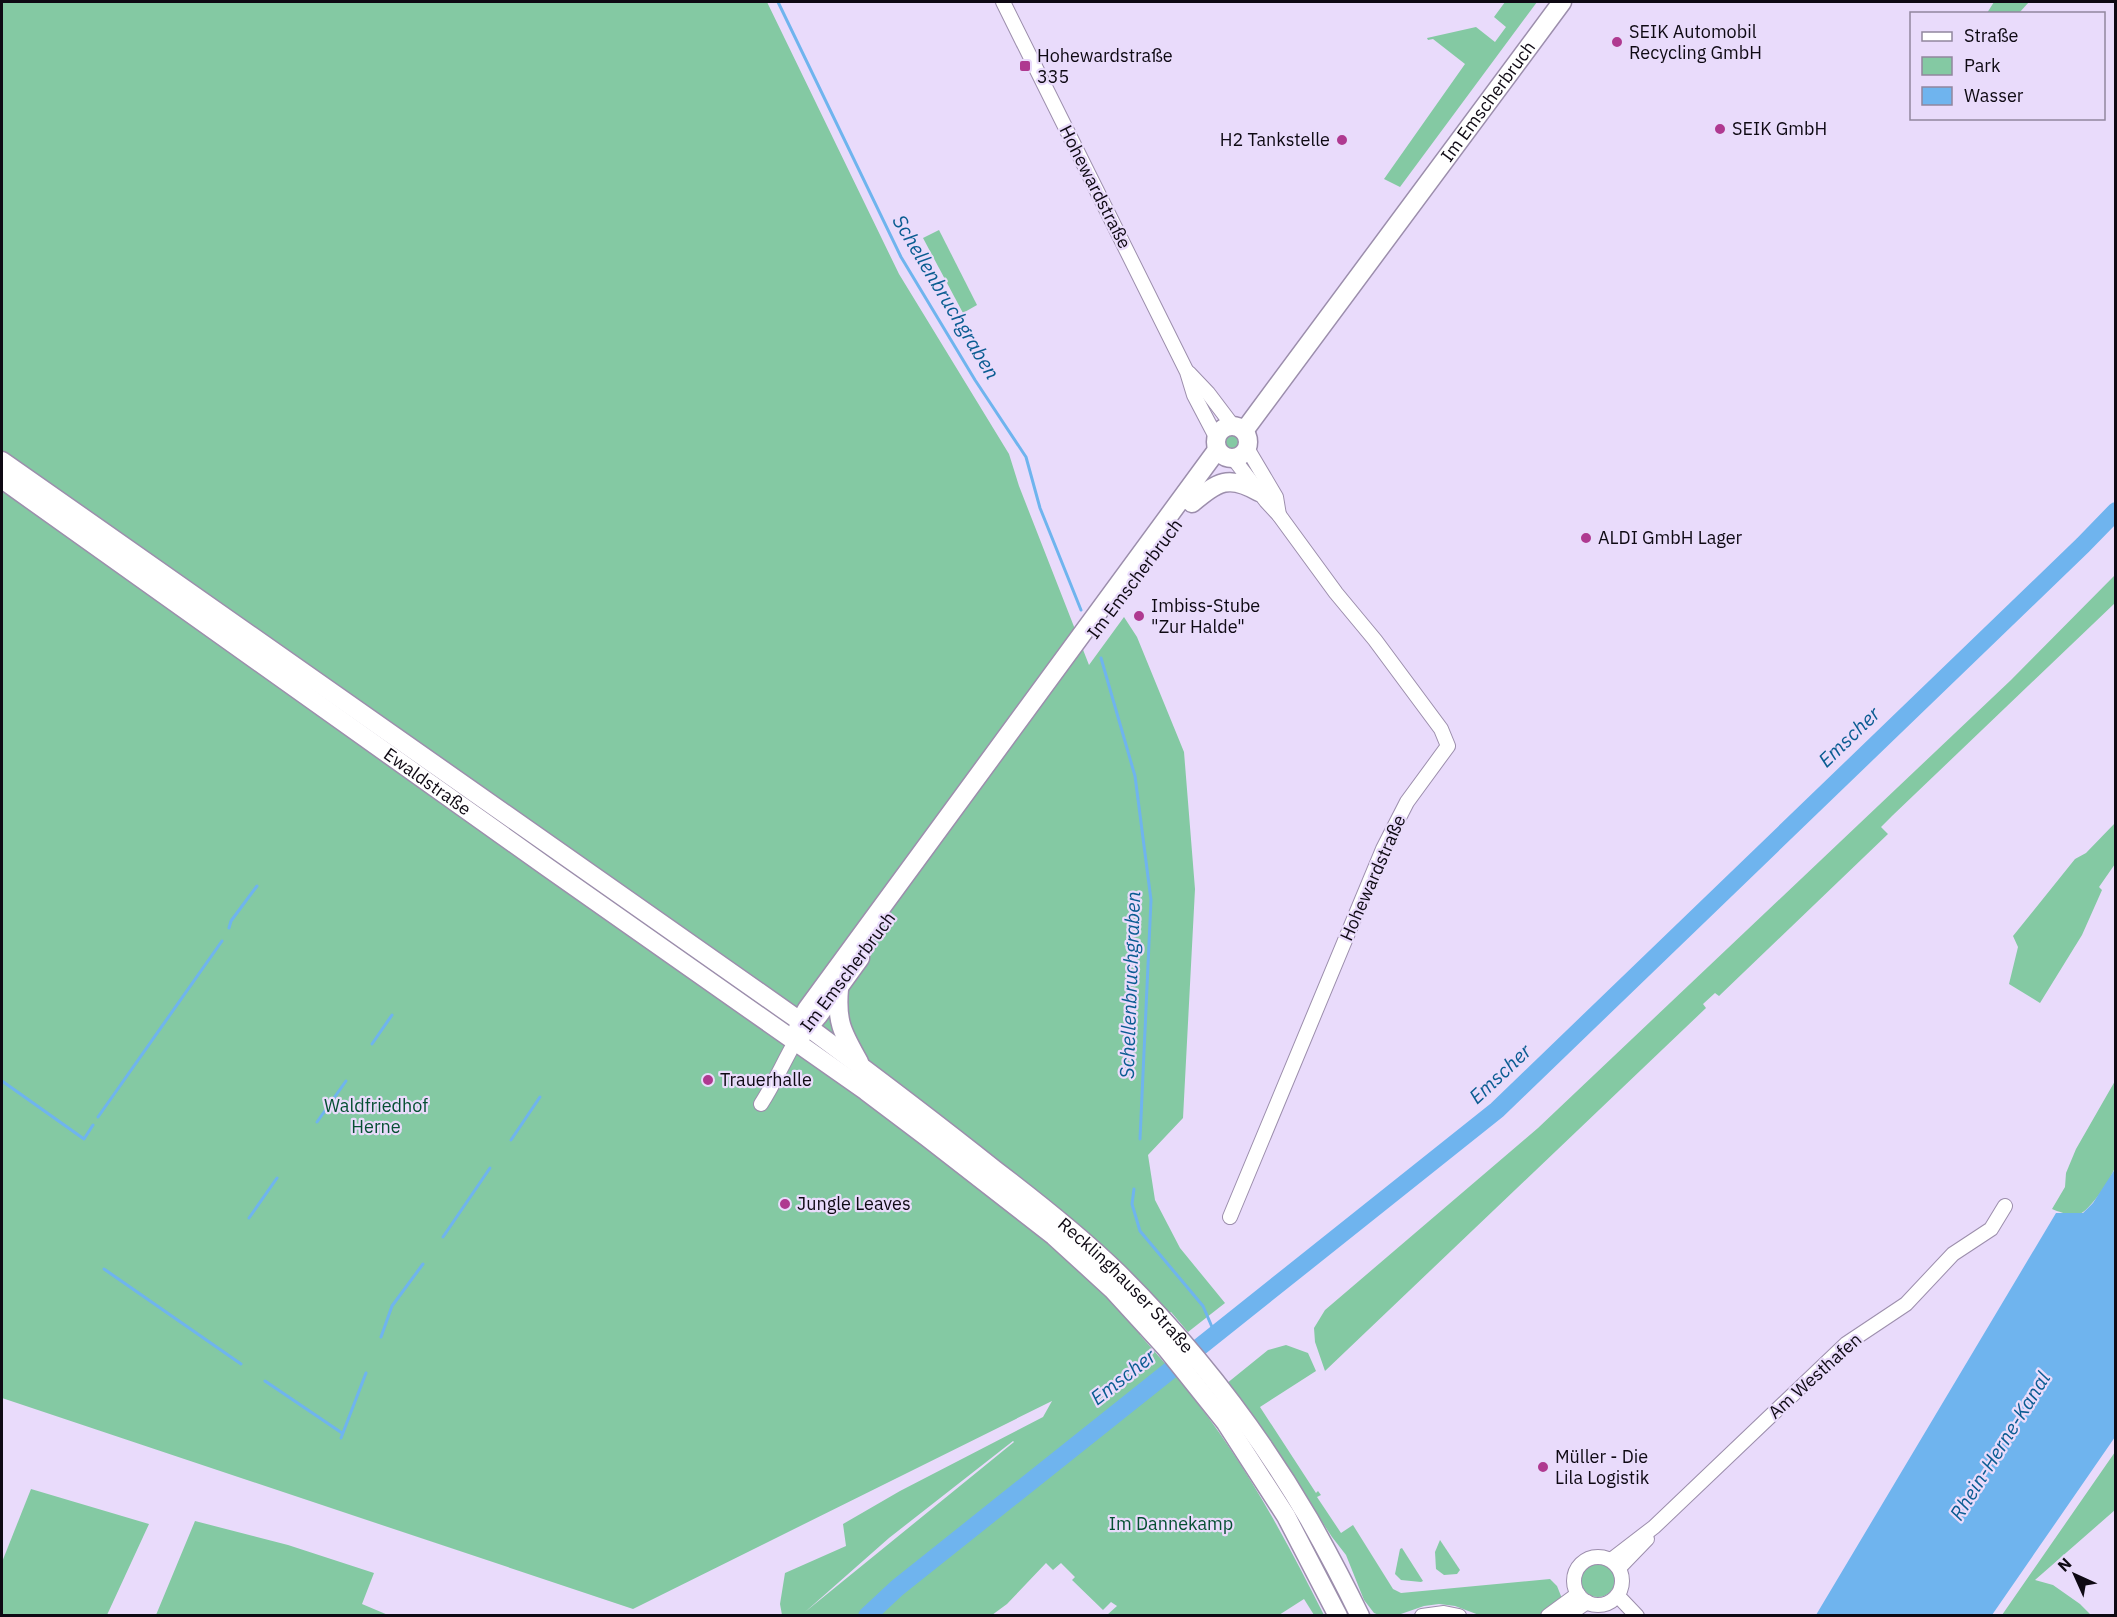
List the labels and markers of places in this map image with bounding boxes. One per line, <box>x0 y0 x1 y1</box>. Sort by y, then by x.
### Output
place label: SEIK Automobil Recycling GmbH <box>1629 20 1762 64</box>
marker: SEIK Automobil Recycling GmbH <box>1610 35 1624 49</box>
place label: Hohewardstraße 335 <box>1037 44 1173 88</box>
marker: Hohewardstraße 335 <box>1018 59 1032 73</box>
place label: SEIK GmbH <box>1732 117 1827 140</box>
marker: SEIK GmbH <box>1713 122 1727 136</box>
place label: H2 Tankstelle <box>1220 128 1330 151</box>
marker: H2 Tankstelle <box>1335 133 1349 147</box>
place label: ALDI GmbH Lager <box>1598 526 1743 549</box>
marker: ALDI GmbH Lager <box>1579 531 1593 545</box>
place label: Imbiss-Stube "Zur Halde" <box>1151 594 1260 638</box>
marker: Imbiss-Stube "Zur Halde" <box>1132 609 1146 623</box>
place label: Trauerhalle <box>720 1068 812 1091</box>
marker: Trauerhalle <box>701 1073 715 1087</box>
place label: Jungle Leaves <box>797 1192 911 1215</box>
marker: Jungle Leaves <box>778 1197 792 1211</box>
place label: Müller - Die Lila Logistik <box>1555 1445 1650 1489</box>
marker: Müller - Die Lila Logistik <box>1536 1460 1550 1474</box>

